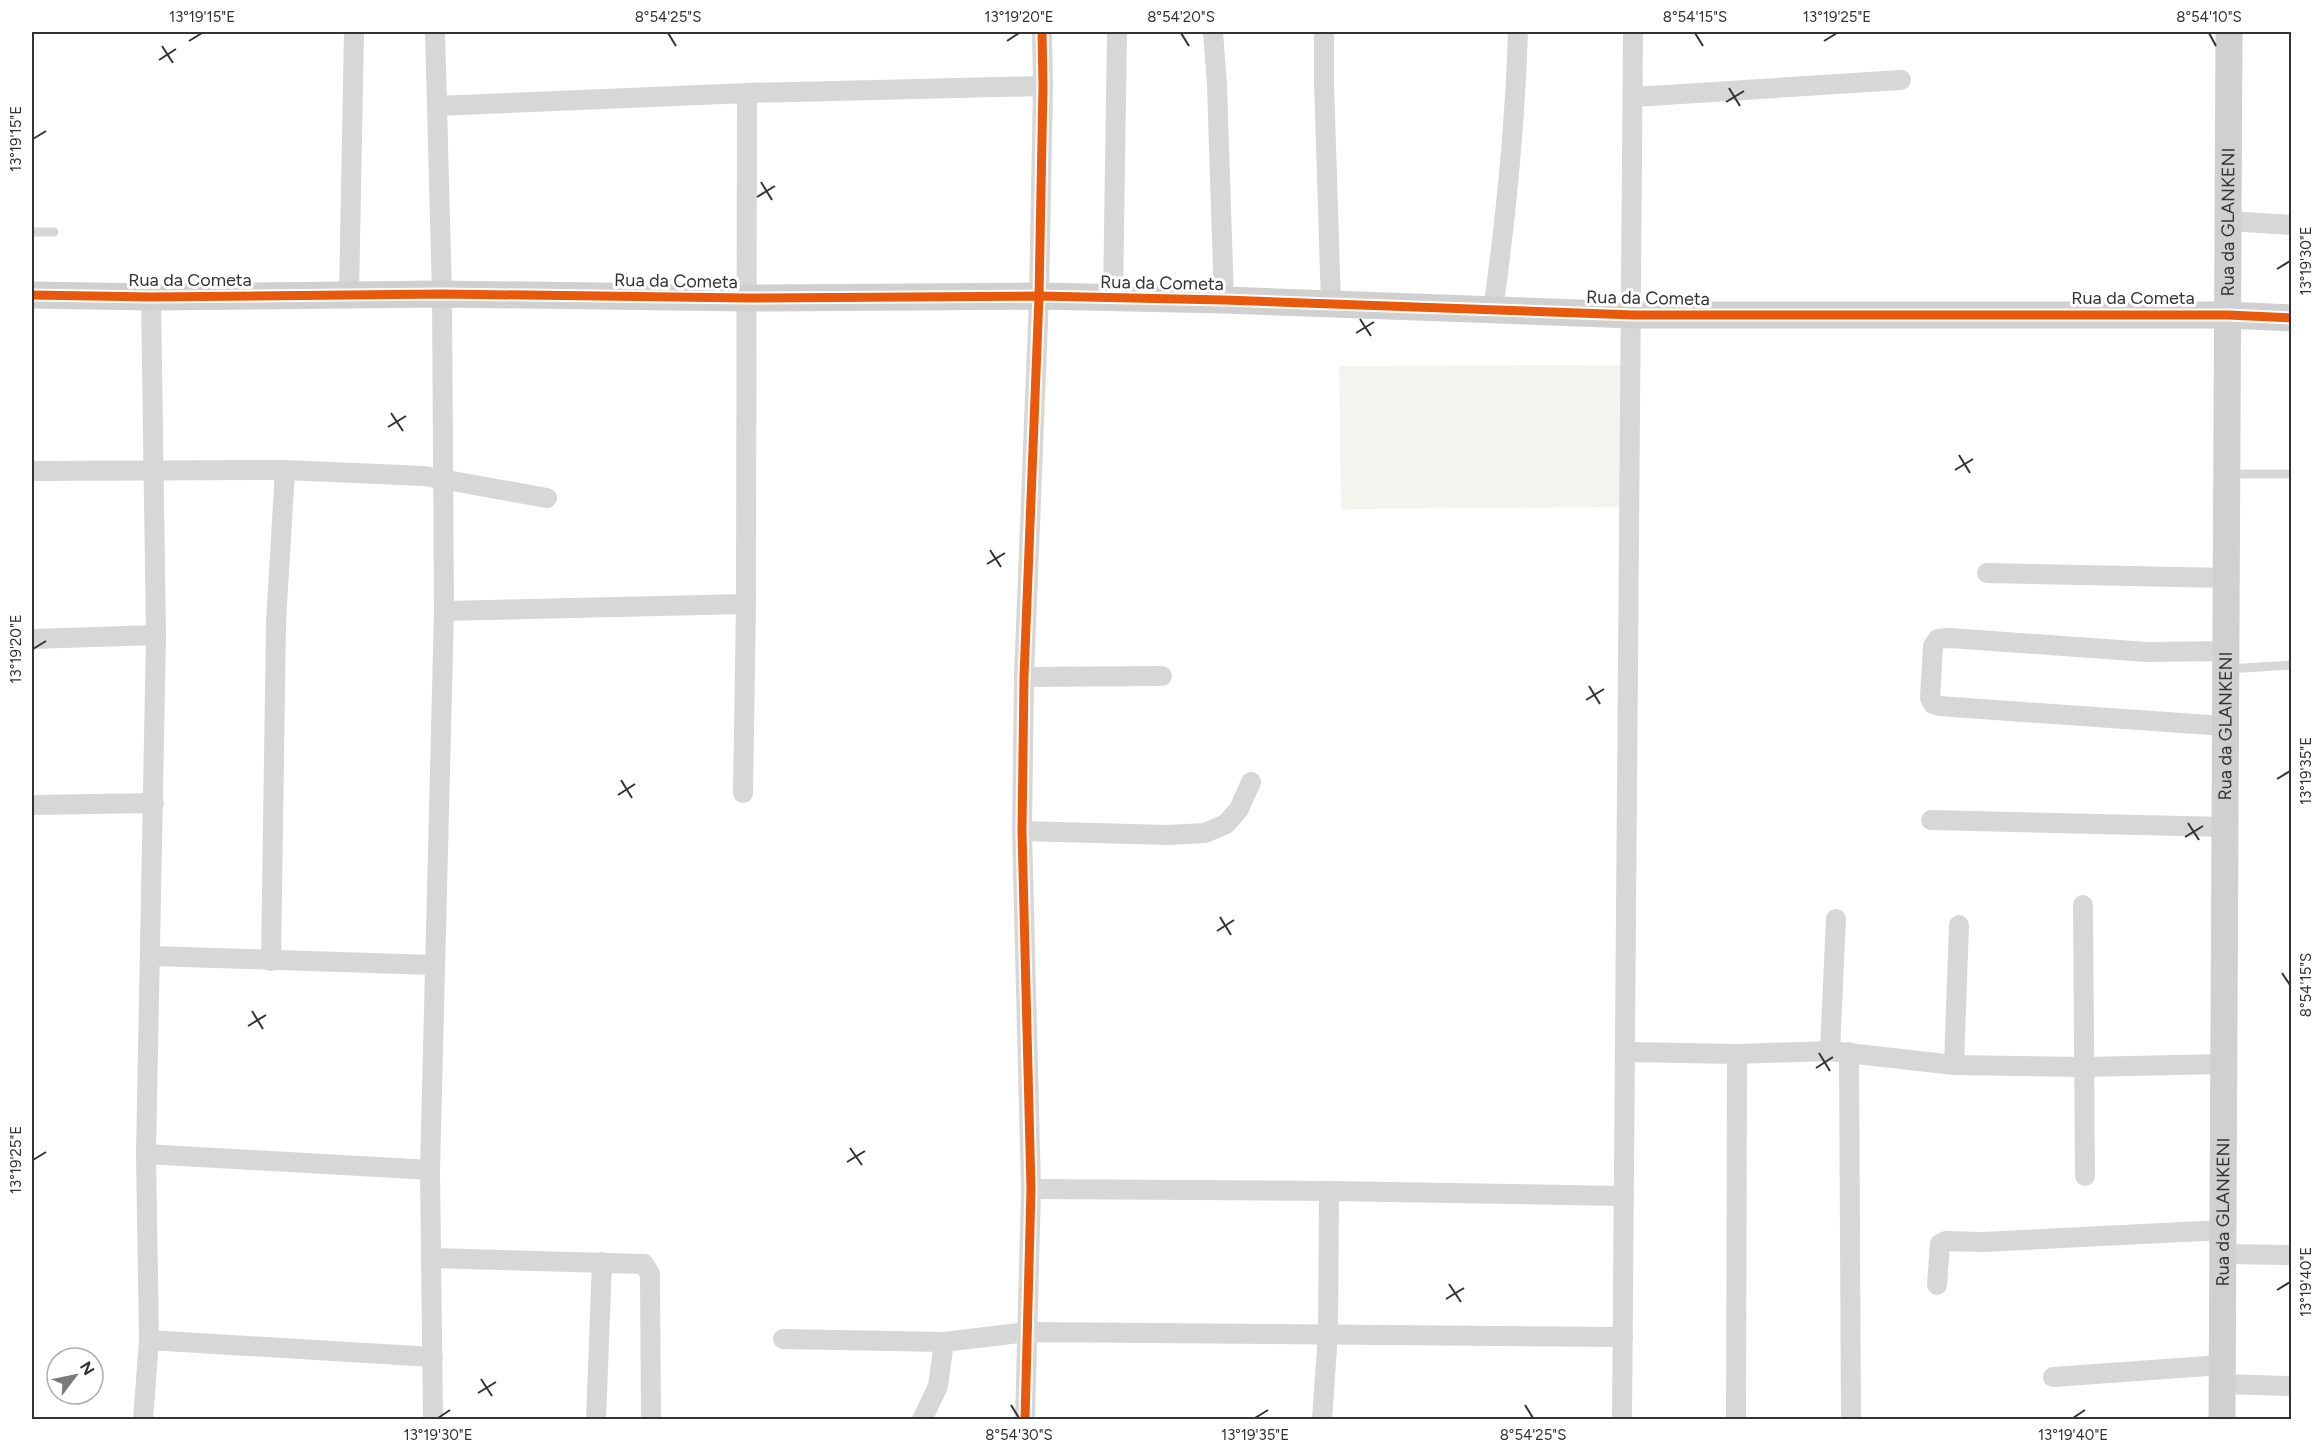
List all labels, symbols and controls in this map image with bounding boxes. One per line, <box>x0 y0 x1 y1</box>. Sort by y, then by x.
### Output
text: 13°19'15"E <box>169 8 235 26</box>
text: 8°54'25"S <box>635 8 701 26</box>
text: 13°19'20"E <box>984 8 1054 26</box>
text: 8°54'20"S <box>1147 8 1215 26</box>
text: 8°54'15"S <box>1663 8 1727 26</box>
text: 13°19'25"E <box>1803 8 1871 26</box>
text: 8°54'10"S <box>2176 8 2242 26</box>
text: 13°19'15"E <box>7 106 25 172</box>
street label: Rua da GLANKENI <box>2217 148 2239 296</box>
text: 13°19'30"E <box>2297 226 2315 296</box>
street label: Rua da Cometa <box>128 269 252 291</box>
street label: Rua da Cometa <box>614 269 738 293</box>
street label: Rua da Cometa <box>1100 271 1224 295</box>
street label: Rua da Cometa <box>1586 286 1710 310</box>
street label: Rua da Cometa <box>2071 287 2195 309</box>
text: 13°19'20"E <box>7 614 25 684</box>
street label: Rua da GLANKENI <box>2214 652 2237 800</box>
text: 13°19'35"E <box>2297 737 2315 805</box>
text: 8°54'15"S <box>2297 953 2315 1017</box>
text: 13°19'25"E <box>7 1126 25 1194</box>
street label: Rua da GLANKENI <box>2212 1138 2234 1286</box>
text: 13°19'40"E <box>2297 1247 2315 1317</box>
north arrow <box>45 1346 105 1406</box>
text: N <box>76 1358 99 1379</box>
text: 13°19'30"E <box>403 1426 473 1444</box>
text: 8°54'30"S <box>985 1426 1053 1444</box>
text: 13°19'35"E <box>1221 1426 1289 1444</box>
text: 8°54'25"S <box>1500 1426 1566 1444</box>
text: 13°19'40"E <box>2038 1426 2108 1444</box>

